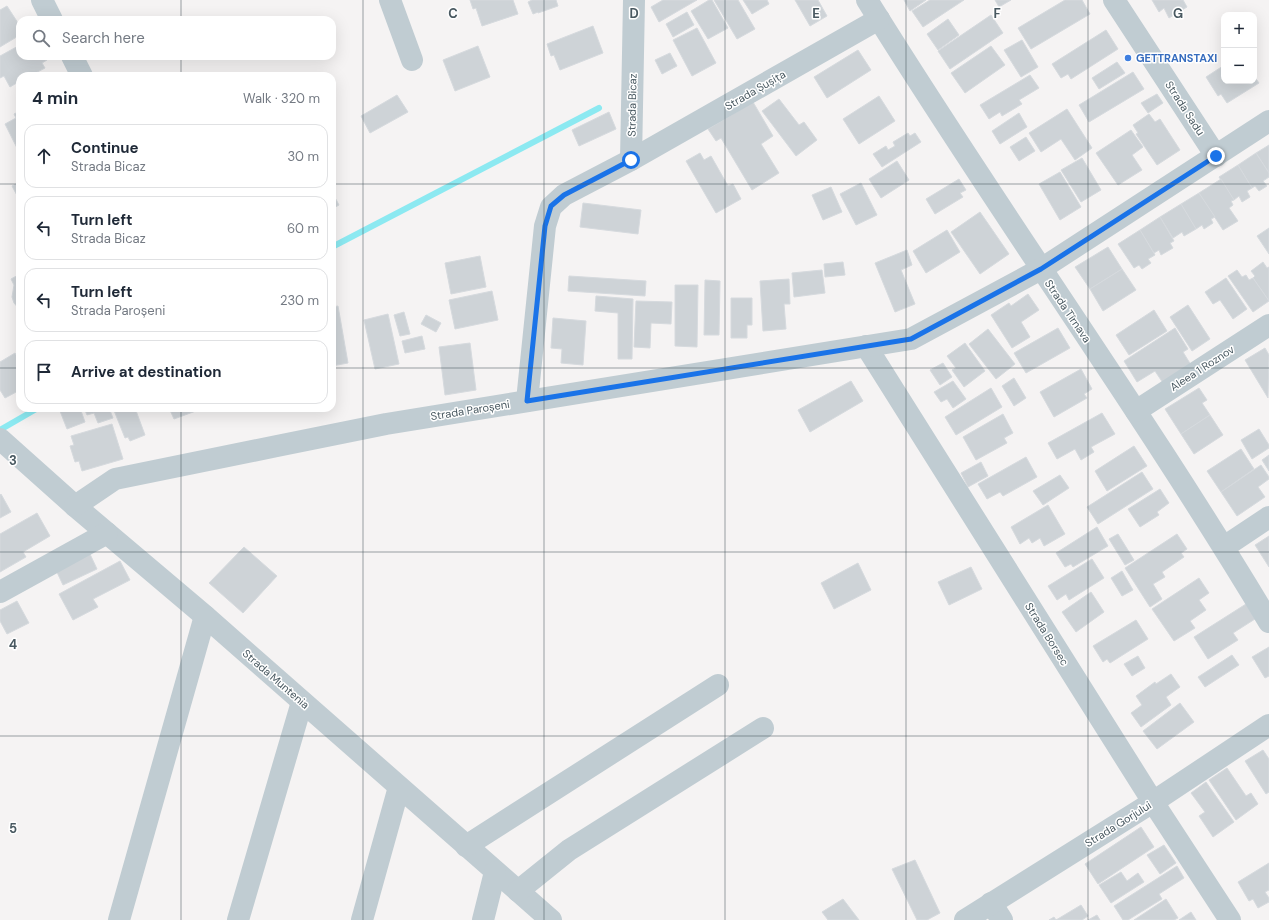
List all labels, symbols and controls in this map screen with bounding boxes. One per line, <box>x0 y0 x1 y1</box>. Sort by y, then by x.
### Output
text: C <box>448 5 458 22</box>
text: D <box>629 5 639 22</box>
text: E <box>812 5 820 22</box>
text: F <box>993 5 1001 22</box>
text: G <box>1173 5 1183 22</box>
map controls <box>1221 12 1257 84</box>
button: + <box>1221 12 1257 48</box>
search box <box>16 16 336 60</box>
icon: search <box>30 27 52 49</box>
text: Search here <box>62 28 145 48</box>
button: − <box>1221 48 1257 84</box>
place label: GETTRANSTAXI <box>1136 51 1217 65</box>
marker: GETTRANSTAXI <box>1123 53 1133 63</box>
street label: Strada Șușița <box>722 67 788 113</box>
street label: Strada Bicaz <box>624 73 640 137</box>
street label: Strada Sadu <box>1162 78 1208 138</box>
text: 4 min <box>32 87 78 109</box>
text: Walk · 320 m <box>243 90 320 107</box>
text: Continue <box>71 138 139 158</box>
icon: ahead <box>33 145 55 167</box>
route end <box>1207 147 1225 165</box>
text: 30 m <box>287 148 319 165</box>
route start <box>622 151 640 169</box>
text: Strada Bicaz <box>71 158 146 175</box>
text: Turn left <box>71 210 132 230</box>
icon: left <box>33 217 55 239</box>
text: 60 m <box>287 220 319 237</box>
text: Strada Bicaz <box>71 230 146 247</box>
street label: Strada Tîrnava <box>1042 277 1094 345</box>
text: Turn left <box>71 282 132 302</box>
icon: left <box>33 289 55 311</box>
text: 230 m <box>280 292 319 309</box>
text: Strada Paroșeni <box>71 302 165 319</box>
street label: Aleea 1 Roznov <box>1167 342 1237 394</box>
icon: arrive <box>33 361 55 383</box>
text: Arrive at destination <box>71 362 222 382</box>
street label: Strada Paroșeni <box>430 397 510 423</box>
text: 3 <box>9 452 17 469</box>
street label: Strada Borsec <box>1022 600 1072 668</box>
text: 4 <box>9 636 17 653</box>
street label: Strada Muntenia <box>240 646 312 712</box>
street label: Strada Gorjului <box>1082 798 1154 850</box>
text: 5 <box>9 820 17 837</box>

